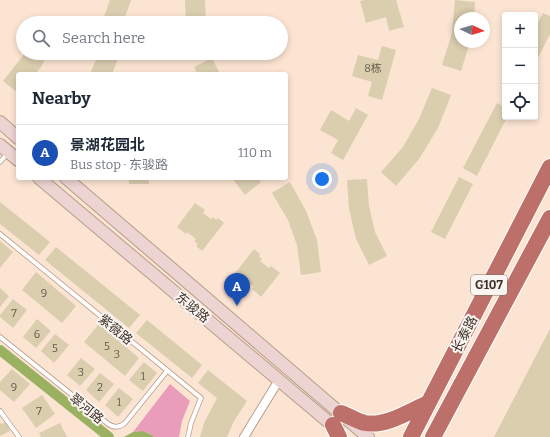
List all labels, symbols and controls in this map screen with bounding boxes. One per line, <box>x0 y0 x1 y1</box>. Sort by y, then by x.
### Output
north arrow <box>454 12 490 48</box>
map controls <box>502 12 538 120</box>
button: + <box>502 12 538 48</box>
search box <box>16 16 288 60</box>
icon: search <box>30 27 52 49</box>
text: Search here <box>62 29 145 47</box>
button: − <box>502 48 538 84</box>
house number: 8栋 <box>364 62 382 75</box>
button: locate <box>502 84 538 120</box>
text: Nearby <box>32 88 91 109</box>
text: 景湖花园北 <box>70 136 145 154</box>
text: A <box>40 145 50 160</box>
text: 110 m <box>238 145 272 160</box>
text: Bus stop · 东骏路 <box>70 157 168 172</box>
your location <box>312 169 332 189</box>
pin: A <box>224 273 250 306</box>
road number: G107 <box>471 275 507 295</box>
house number: 9 <box>41 287 47 300</box>
street label: 东骏路 <box>173 289 212 326</box>
house number: 7 <box>11 307 17 320</box>
street label: 紫薇路 <box>96 311 136 347</box>
street label: 长泰路 <box>449 313 480 355</box>
house number: 6 <box>34 328 40 341</box>
house number: 5 <box>104 340 110 353</box>
house number: 5 <box>52 342 58 355</box>
house number: 3 <box>114 348 120 361</box>
house number: 3 <box>78 366 84 379</box>
house number: 1 <box>141 370 146 383</box>
house number: 9 <box>11 381 17 394</box>
house number: 2 <box>97 381 103 394</box>
street label: 翠河路 <box>67 390 107 426</box>
house number: 1 <box>117 396 122 409</box>
house number: 7 <box>36 405 42 418</box>

